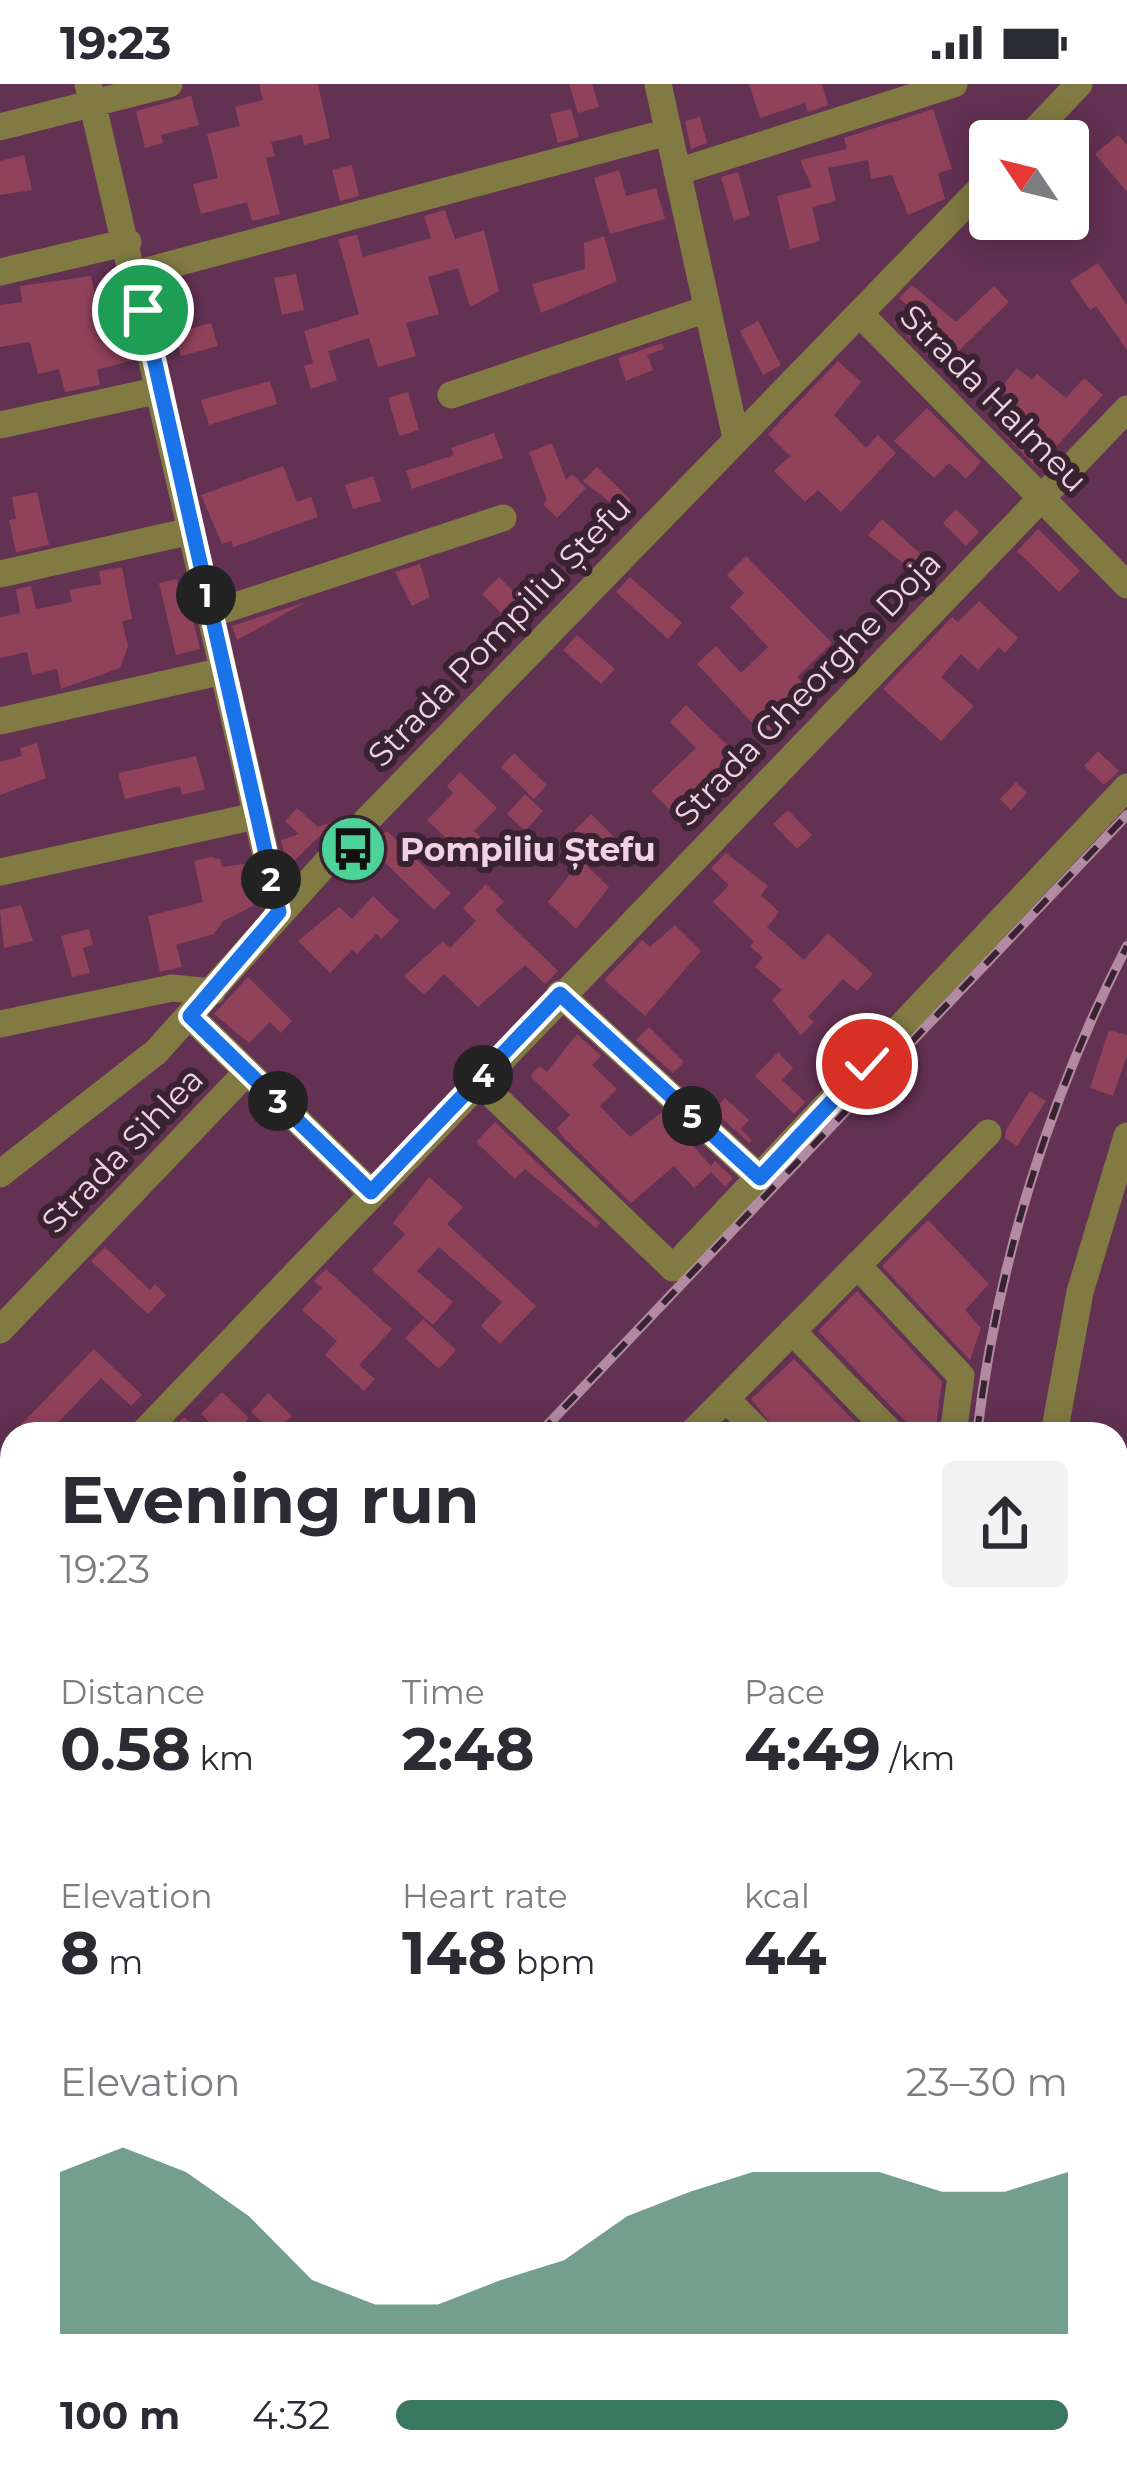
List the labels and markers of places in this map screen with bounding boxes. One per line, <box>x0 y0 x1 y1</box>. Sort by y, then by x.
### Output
pin <box>92 259 194 361</box>
pin: 1 <box>176 565 236 625</box>
bus stop icon: Pompiliu Ștefu <box>318 814 388 884</box>
place label: Pompiliu Ștefu <box>400 829 656 870</box>
pin: 2 <box>241 849 301 909</box>
pin <box>816 1013 918 1115</box>
pin: 4 <box>453 1045 513 1105</box>
pin: 3 <box>248 1071 308 1131</box>
pin: 5 <box>662 1086 722 1146</box>

